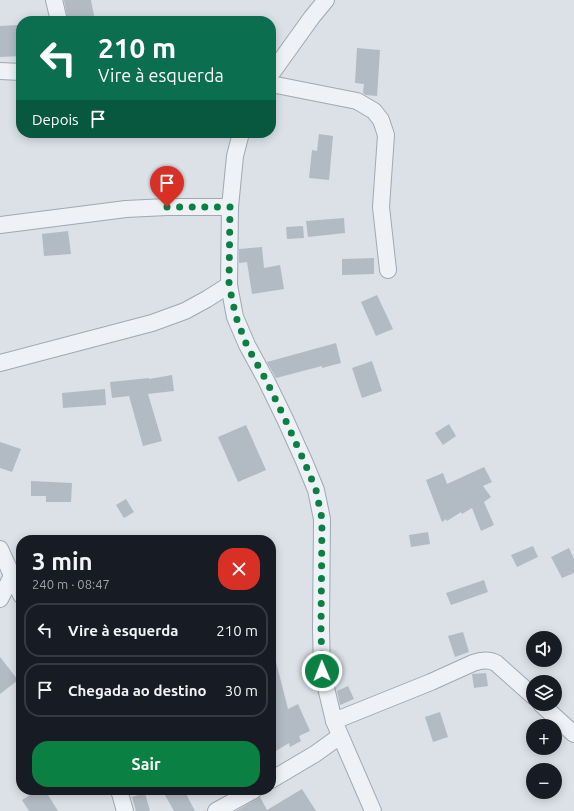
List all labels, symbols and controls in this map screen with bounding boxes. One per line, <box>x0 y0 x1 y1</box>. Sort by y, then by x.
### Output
icon: left <box>32 32 84 84</box>
text: 210 m <box>98 32 176 63</box>
text: Vire à esquerda <box>98 65 224 85</box>
icon: arrive <box>87 108 109 130</box>
text: Depois <box>32 111 79 128</box>
pin <box>150 166 184 207</box>
icon: arrive <box>156 172 178 194</box>
text: 3 min <box>32 548 93 575</box>
button: close <box>218 548 260 590</box>
text: 240 m · 08:47 <box>32 577 110 591</box>
icon: left <box>34 619 56 641</box>
text: Vire à esquerda <box>68 622 178 639</box>
text: 210 m <box>216 622 258 639</box>
map controls <box>526 631 562 799</box>
button: sound <box>526 631 562 667</box>
position arrow <box>301 650 343 692</box>
button: layers <box>526 675 562 711</box>
icon: arrive <box>34 679 56 701</box>
text: Chegada ao destino <box>68 682 207 699</box>
text: 30 m <box>225 682 258 699</box>
button: + <box>526 719 562 755</box>
button: Sair <box>32 741 260 787</box>
button: − <box>526 763 562 799</box>

